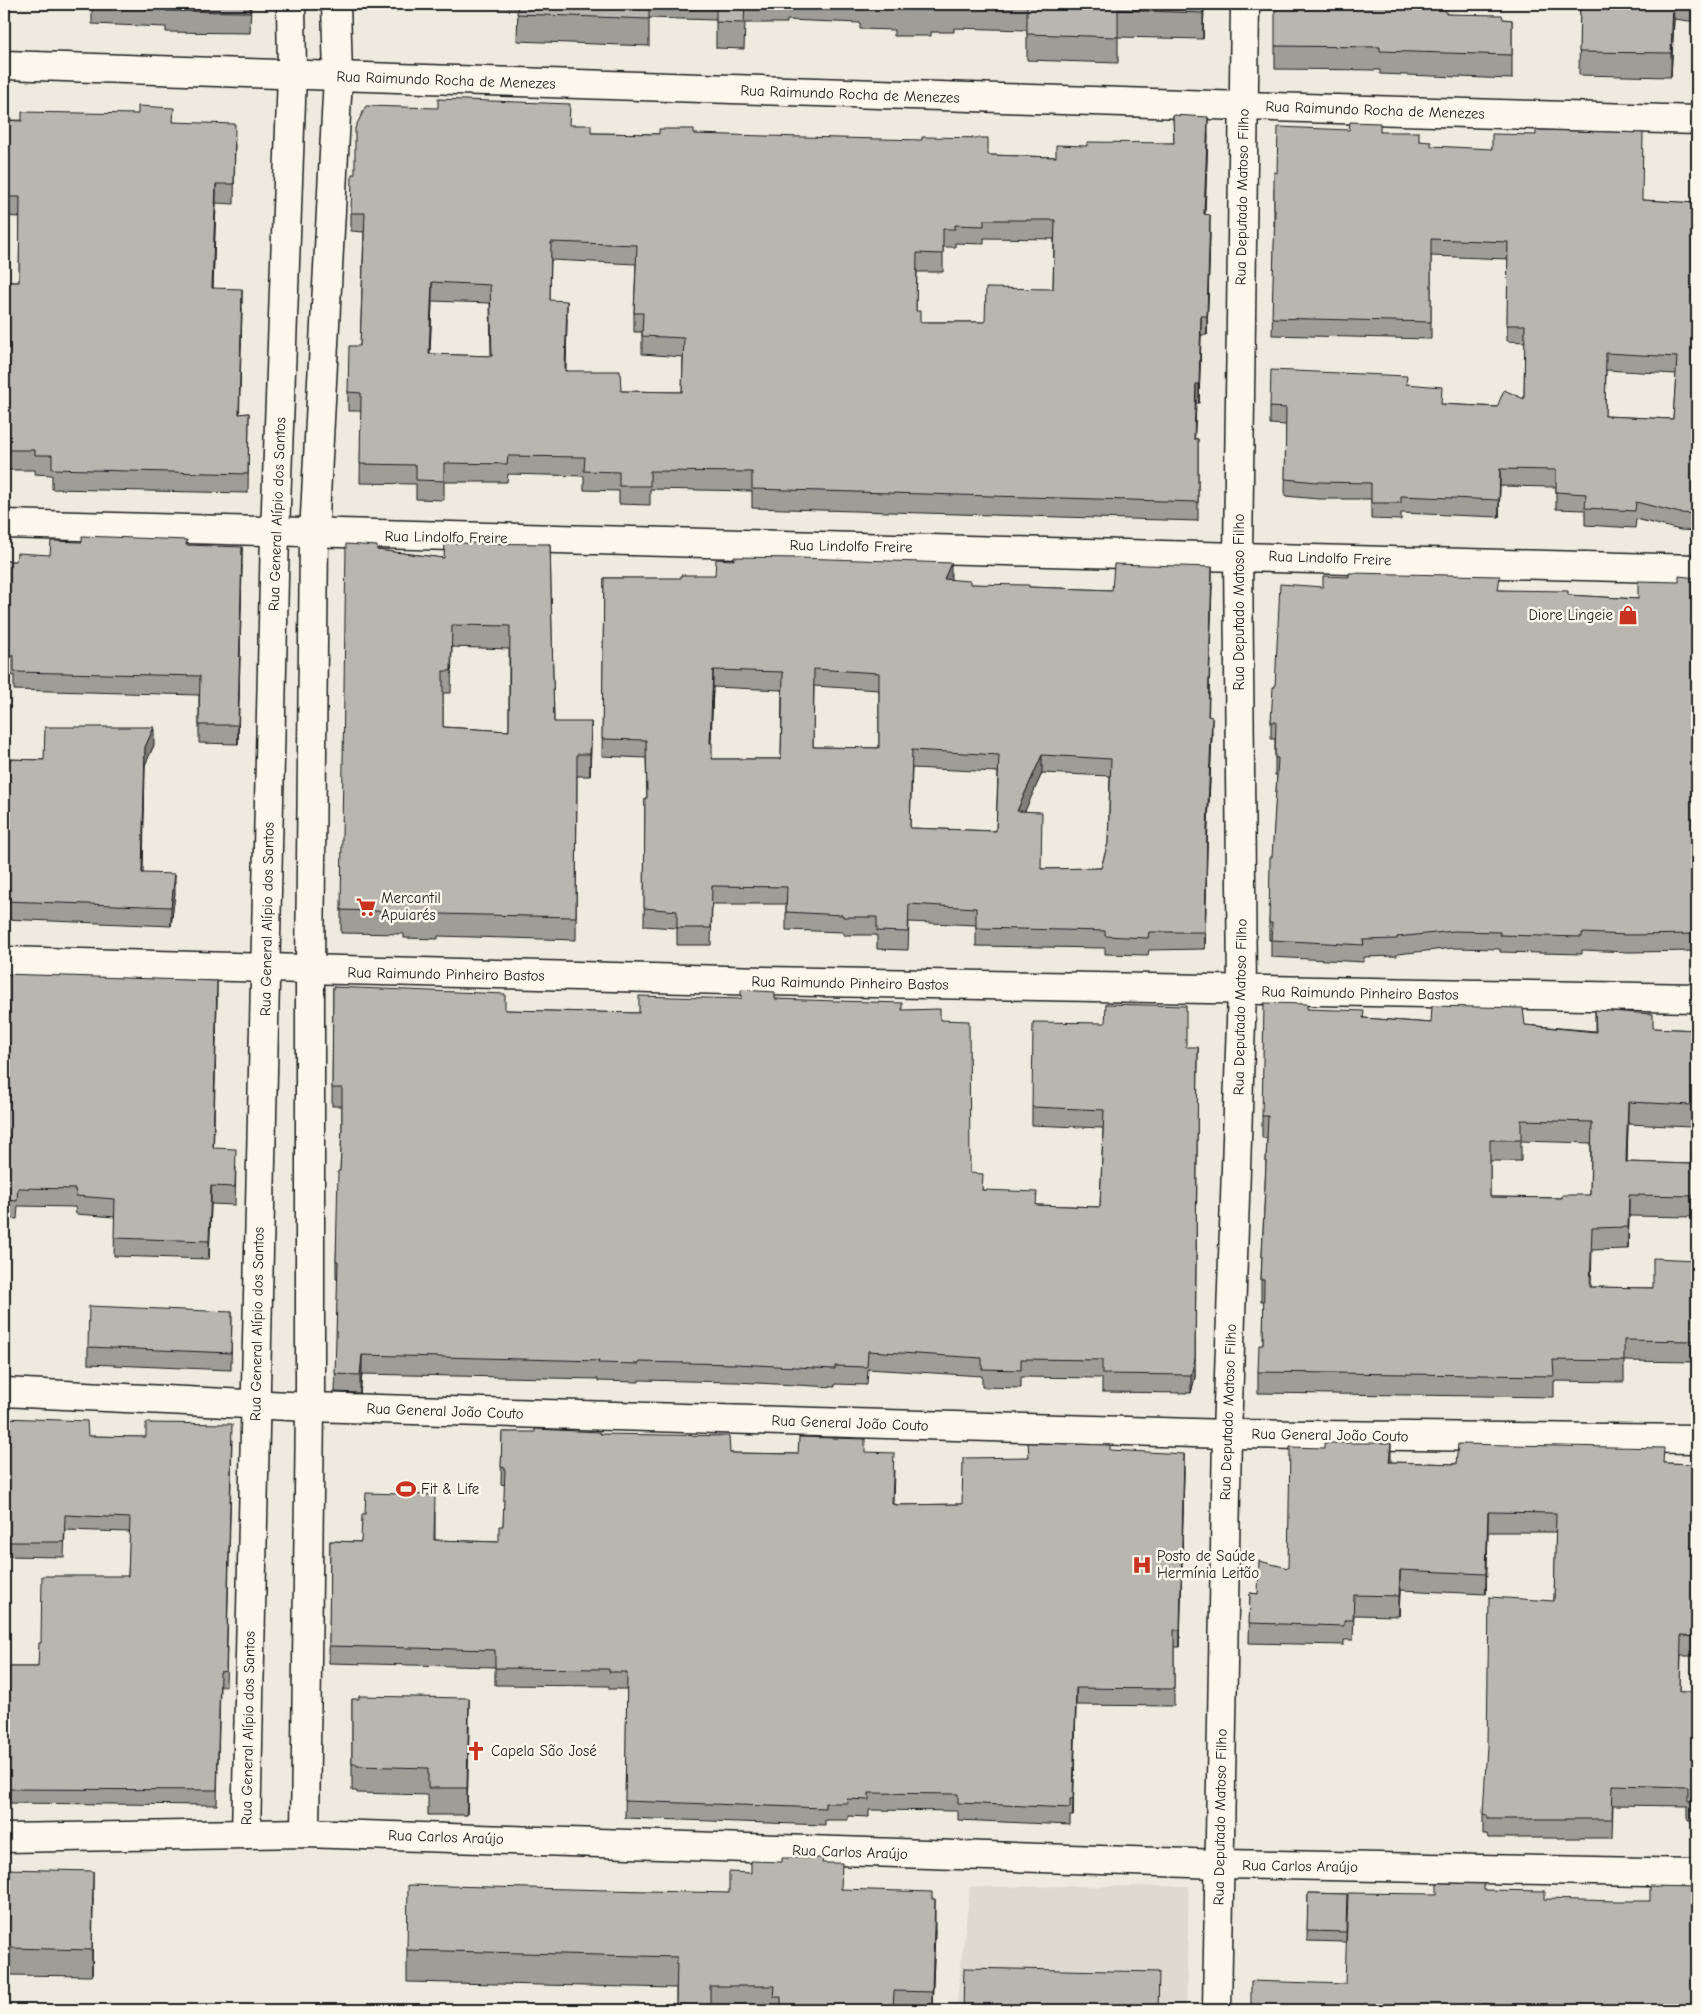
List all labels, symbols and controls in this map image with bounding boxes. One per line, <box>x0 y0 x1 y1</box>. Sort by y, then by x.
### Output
street label: Rua Raimundo Rocha de Menezes <box>336 67 556 93</box>
street label: Rua Raimundo Rocha de Menezes <box>740 81 960 107</box>
street label: Rua Raimundo Rocha de Menezes <box>1265 97 1485 123</box>
street label: Rua Deputado Matoso Filho <box>1231 108 1253 286</box>
street label: Rua General Alípio dos Santos <box>265 417 289 611</box>
street label: Rua Deputado Matoso Filho <box>1230 513 1248 690</box>
street label: Rua Lindolfo Freire <box>384 527 508 547</box>
street label: Rua Lindolfo Freire <box>789 536 913 556</box>
street label: Rua Lindolfo Freire <box>1268 547 1392 569</box>
shop icon: Diore Lingeie <box>1617 604 1639 626</box>
place label: Diore Lingeie <box>1528 606 1613 624</box>
street label: Rua General Alípio dos Santos <box>256 822 278 1016</box>
place label: Mercantil Apuiarés <box>381 889 441 924</box>
supermarket icon: Mercantil Apuiarés <box>355 896 377 918</box>
street label: Rua Deputado Matoso Filho <box>1229 918 1251 1096</box>
street label: Rua Raimundo Pinheiro Bastos <box>347 963 545 985</box>
street label: Rua Raimundo Pinheiro Bastos <box>751 972 949 994</box>
street label: Rua Raimundo Pinheiro Bastos <box>1261 982 1459 1004</box>
street label: Rua General Alípio dos Santos <box>246 1227 268 1421</box>
street label: Rua Deputado Matoso Filho <box>1216 1323 1240 1501</box>
street label: Rua General João Couto <box>366 1399 524 1423</box>
street label: Rua General João Couto <box>771 1411 929 1435</box>
street label: Rua General João Couto <box>1251 1425 1409 1445</box>
sports icon: Fit & Life <box>395 1478 417 1500</box>
place label: Fit & Life <box>421 1480 480 1498</box>
place label: Posto de Saúde Hermínia Leitão <box>1157 1547 1259 1582</box>
hospital icon: Posto de Saúde Hermínia Leitão <box>1131 1554 1153 1576</box>
street label: Rua General Alípio dos Santos <box>237 1631 259 1825</box>
street label: Rua Deputado Matoso Filho <box>1209 1728 1231 1906</box>
church icon: Capela São José <box>465 1740 487 1762</box>
place label: Capela São José <box>491 1742 597 1760</box>
street label: Rua Carlos Araújo <box>388 1826 504 1848</box>
street label: Rua Carlos Araújo <box>792 1841 908 1863</box>
street label: Rua Carlos Araújo <box>1242 1856 1358 1876</box>

